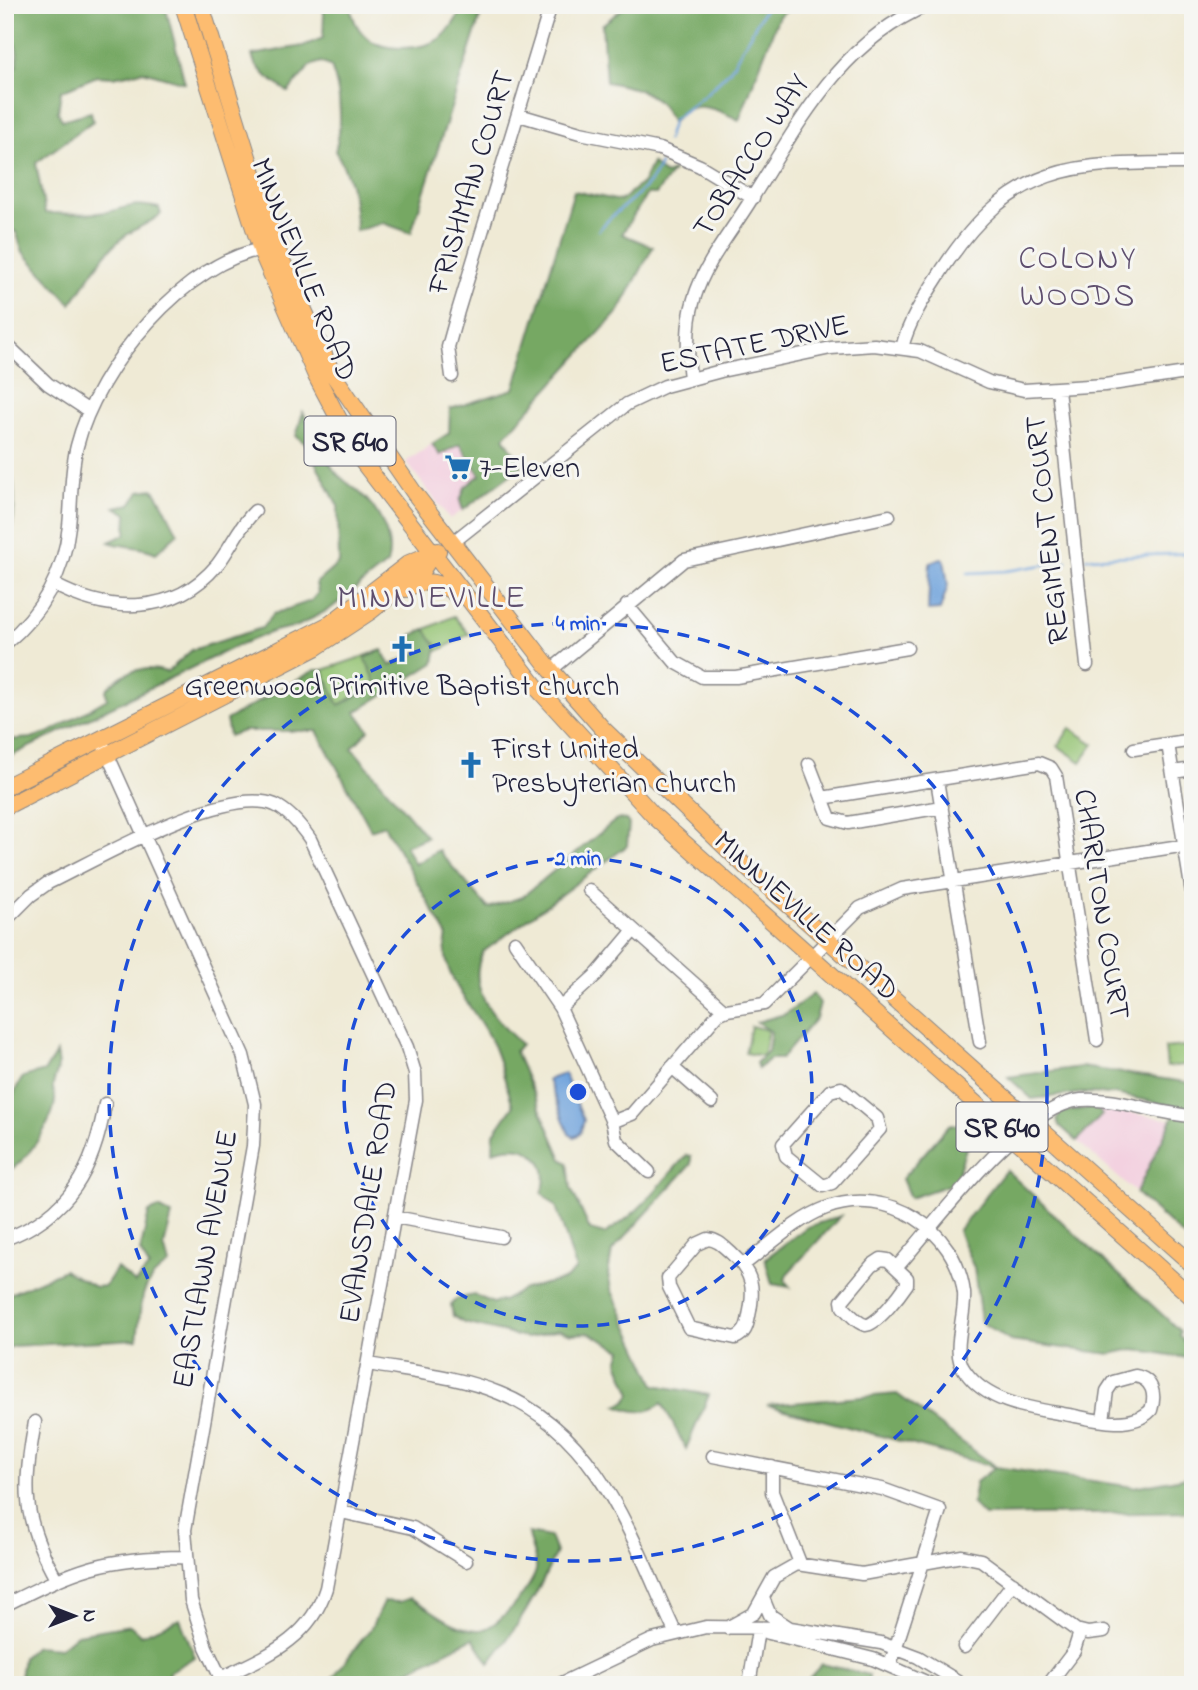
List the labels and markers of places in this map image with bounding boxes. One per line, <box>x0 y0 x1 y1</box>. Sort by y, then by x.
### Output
place label: 7-Eleven <box>479 448 580 492</box>
supermarket icon: 7-Eleven <box>443 452 473 482</box>
church icon: Greenwood Primitive Baptist church <box>387 634 417 664</box>
place label: Greenwood Primitive Baptist church <box>184 666 620 710</box>
place label: First United Presbyterian church <box>491 729 736 807</box>
church icon: First United Presbyterian church <box>456 750 486 780</box>
centre of rings <box>566 1080 590 1104</box>

